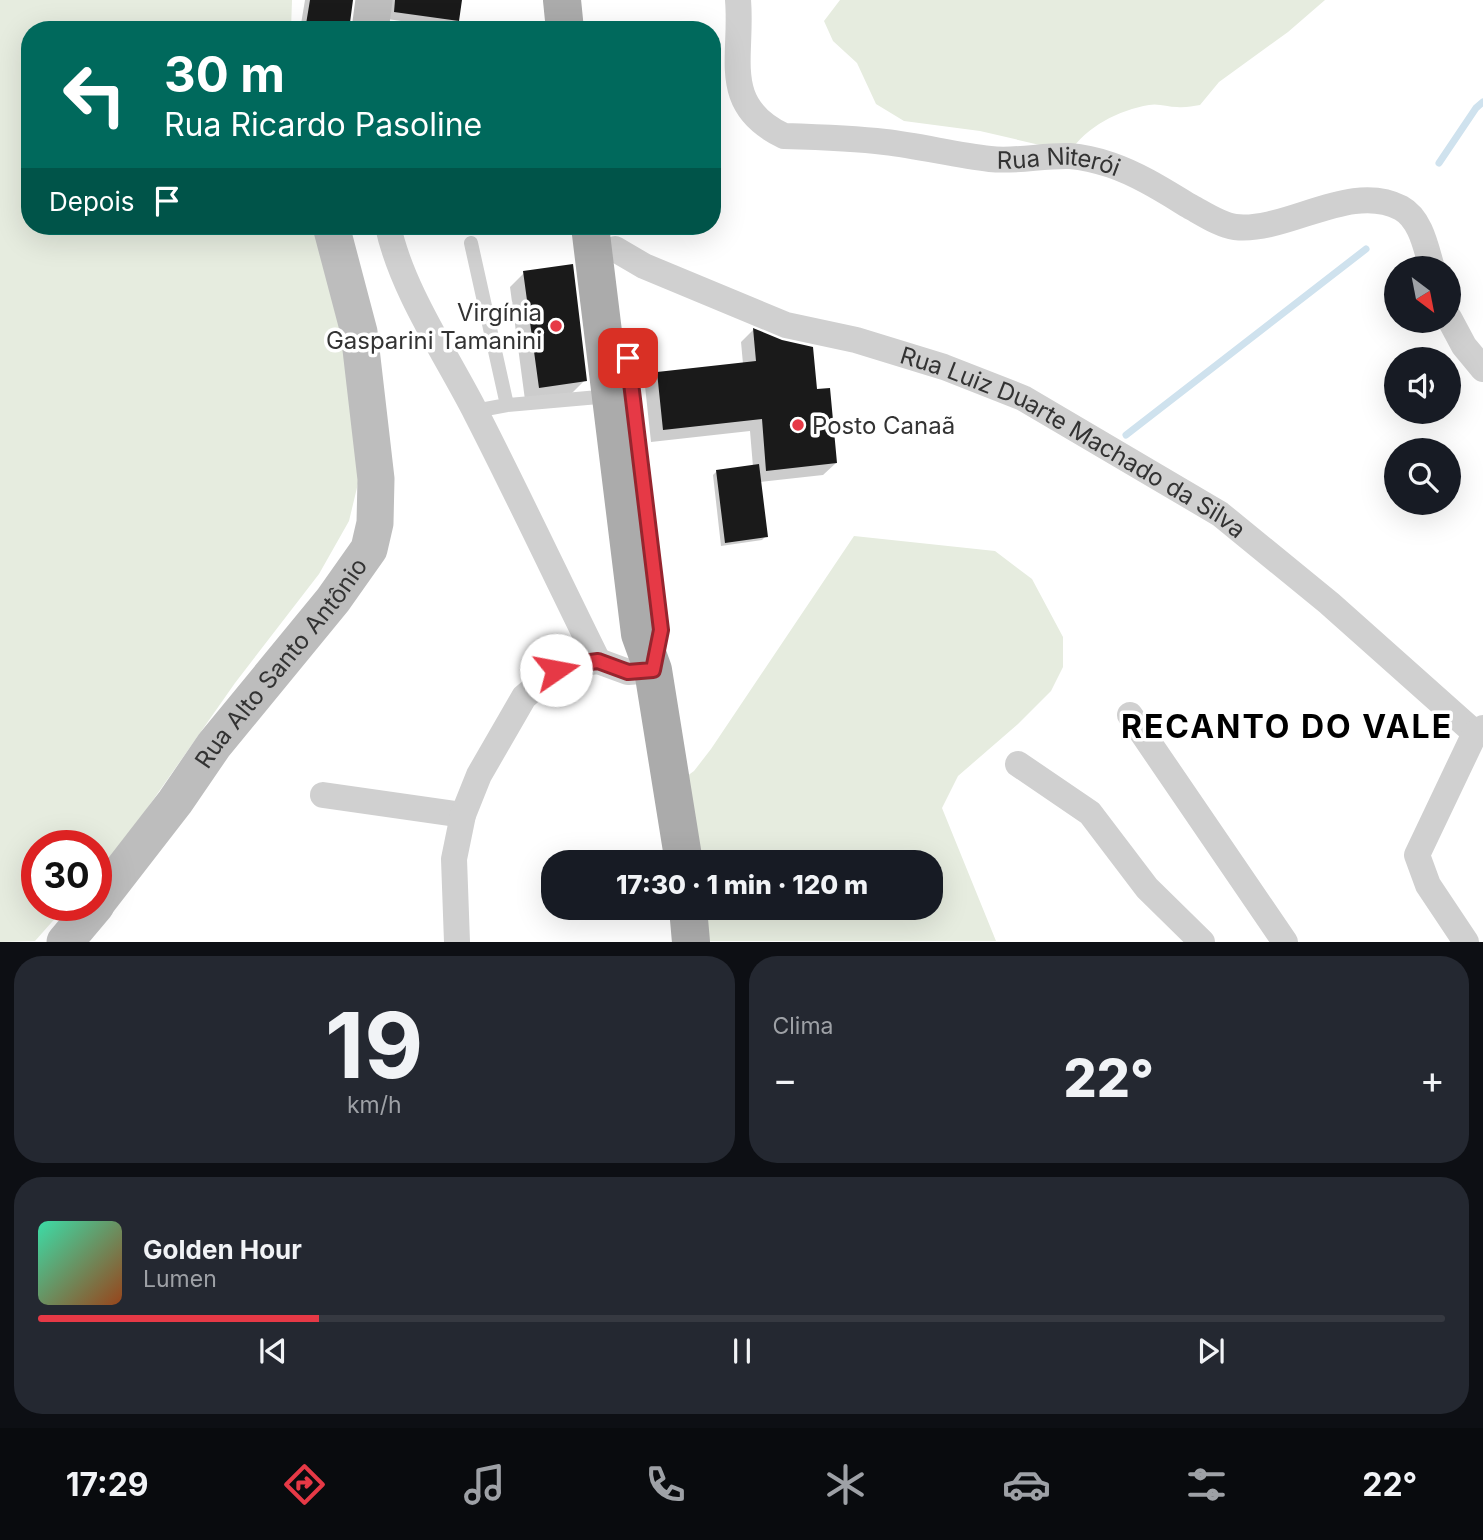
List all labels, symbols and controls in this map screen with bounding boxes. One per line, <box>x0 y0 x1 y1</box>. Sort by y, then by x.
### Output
text: 30 m <box>164 45 285 104</box>
icon: left <box>49 49 140 140</box>
text: Rua Ricardo Pasoline <box>164 105 482 144</box>
street label: Rua Niterói <box>997 141 1124 182</box>
icon: arrive <box>148 182 186 220</box>
text: Depois <box>49 186 134 217</box>
north arrow <box>1384 256 1461 332</box>
map controls <box>1384 256 1461 515</box>
place label: Virgínia Gasparini Tamanini <box>326 298 542 355</box>
marker: Virgínia Gasparini Tamanini <box>548 318 564 334</box>
pin <box>598 328 658 388</box>
icon: arrive <box>609 339 647 377</box>
street label: Rua Luiz Duarte Machado da Silva <box>897 340 1252 544</box>
button: sound <box>1384 347 1461 424</box>
place label: Posto Canaã <box>812 411 955 440</box>
marker: Posto Canaã <box>790 417 806 433</box>
button: search <box>1384 438 1461 515</box>
street label: Rua Alto Santo Antônio <box>188 552 373 773</box>
position arrow <box>519 633 593 707</box>
district label: RECANTO DO VALE <box>1121 707 1453 746</box>
speed limit sign: 30 <box>21 830 112 921</box>
text: 17:30 · 1 min · 120 m <box>616 869 868 900</box>
text: 19 <box>325 990 423 1100</box>
text: Clima <box>773 1012 834 1040</box>
text: 22° <box>1064 1047 1154 1110</box>
text: − <box>773 1056 798 1102</box>
text: + <box>1420 1056 1445 1102</box>
text: km/h <box>347 1091 402 1119</box>
text: Golden Hour <box>143 1234 302 1265</box>
text: Lumen <box>143 1265 217 1293</box>
icon: previous <box>254 1332 292 1370</box>
icon: pause <box>723 1332 761 1370</box>
icon: next <box>1192 1332 1230 1370</box>
icon: directions <box>280 1460 329 1509</box>
icon: music <box>460 1460 509 1509</box>
icon: phone <box>641 1460 690 1509</box>
icon: climate <box>821 1460 870 1509</box>
icon: car <box>1002 1460 1051 1509</box>
icon: filters <box>1182 1460 1231 1509</box>
text: 17:29 <box>66 1465 149 1504</box>
text: 22° <box>1362 1465 1417 1504</box>

